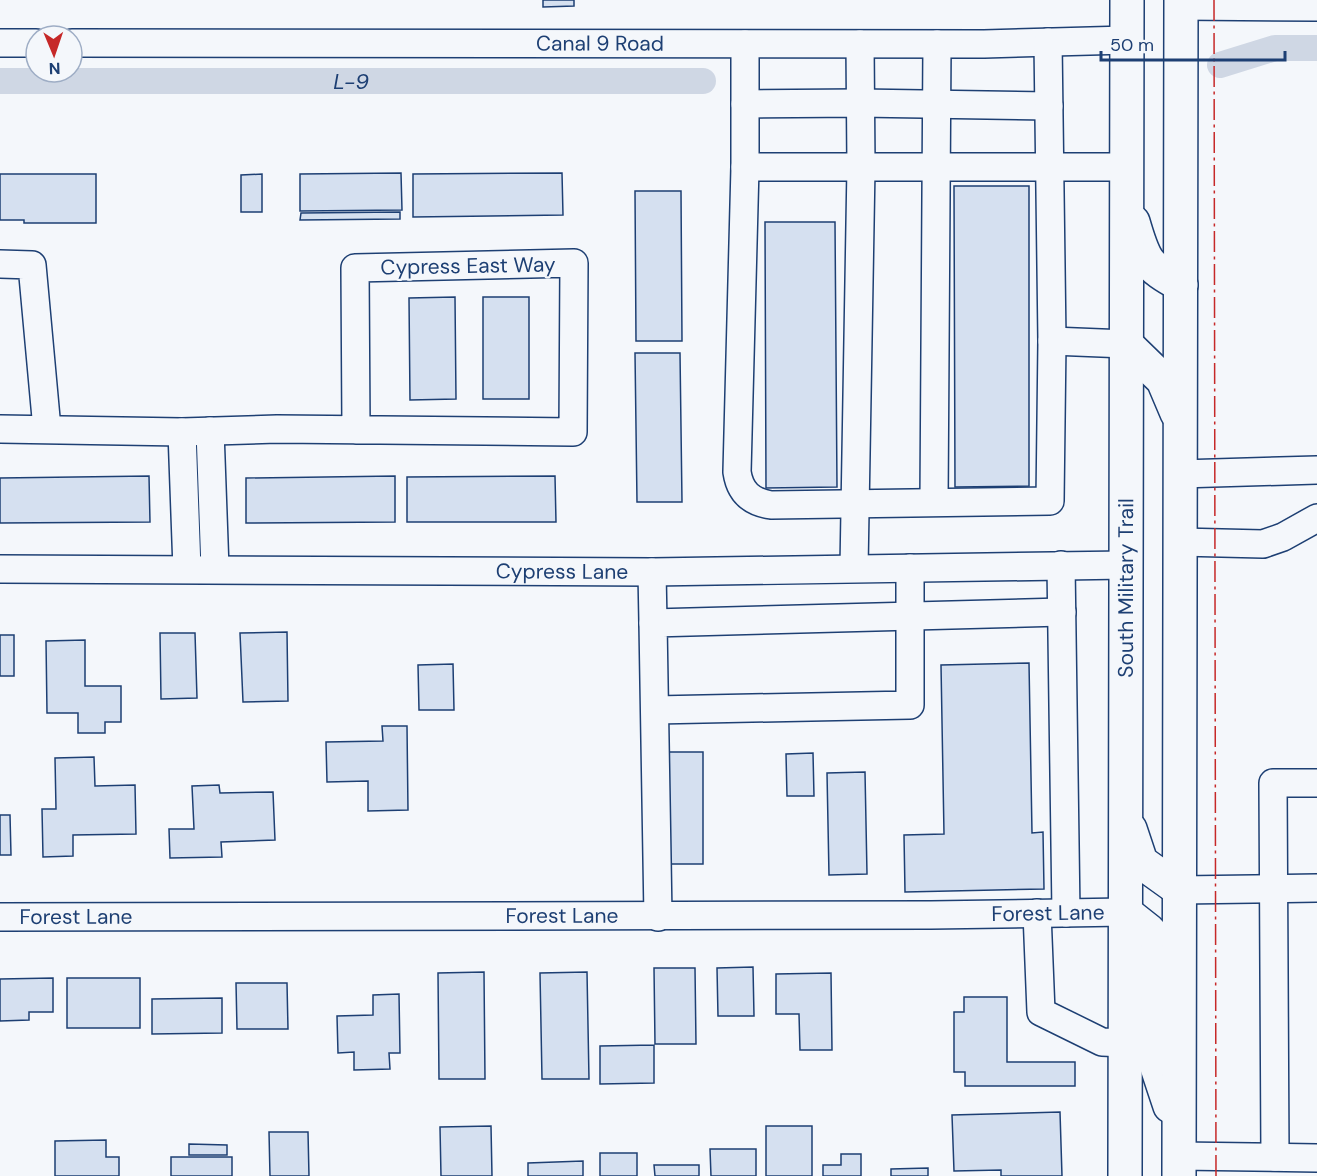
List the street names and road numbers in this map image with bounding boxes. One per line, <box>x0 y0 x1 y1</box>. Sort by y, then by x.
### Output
street label: Canal 9 Road <box>536 30 664 58</box>
street label: Cypress East Way <box>380 250 556 282</box>
street label: South Military Trail <box>1112 498 1140 678</box>
street label: Cypress Lane <box>496 557 628 586</box>
street label: Forest Lane <box>991 898 1105 928</box>
street label: Forest Lane <box>505 902 619 930</box>
street label: Forest Lane <box>19 903 133 931</box>

